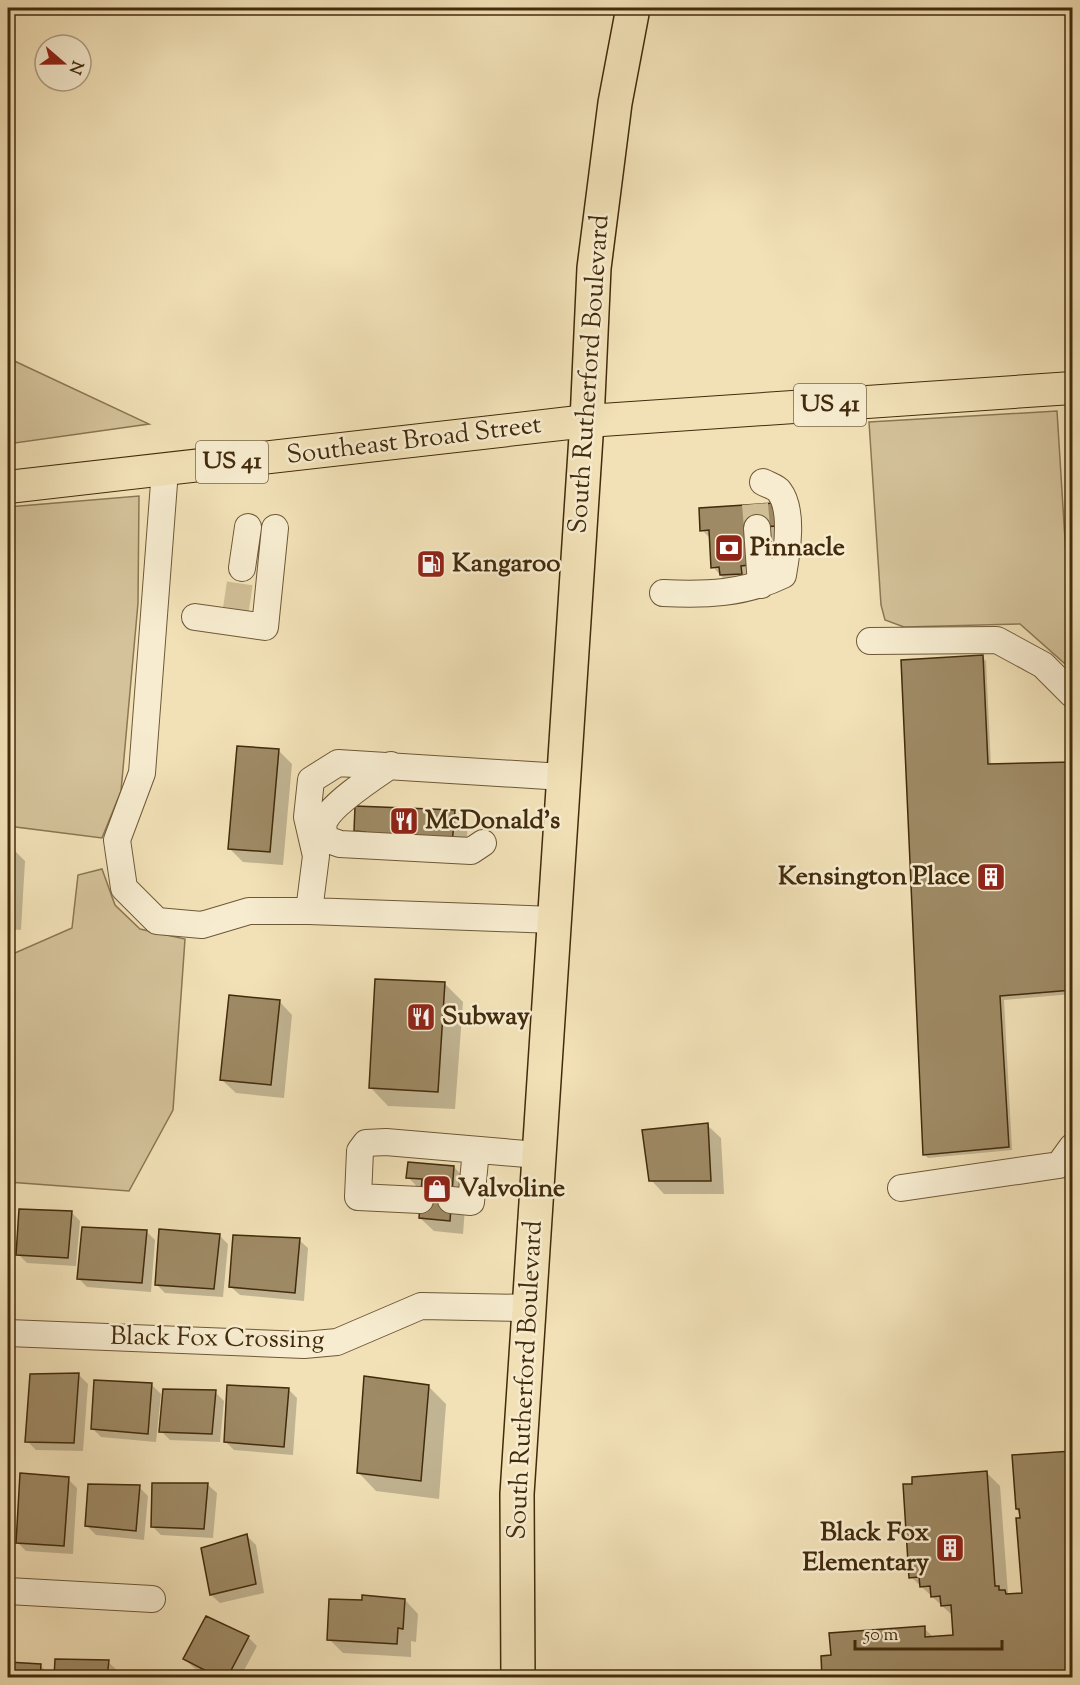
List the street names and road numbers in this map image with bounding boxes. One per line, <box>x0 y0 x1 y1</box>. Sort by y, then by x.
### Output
street label: South Rutherford Boulevard <box>560 213 620 535</box>
road number: US 41 <box>794 384 866 426</box>
street label: Southeast Broad Street <box>284 407 544 475</box>
road number: US 41 <box>196 441 268 483</box>
street label: South Rutherford Boulevard <box>499 1219 553 1541</box>
street label: Black Fox Crossing <box>109 1319 325 1359</box>

